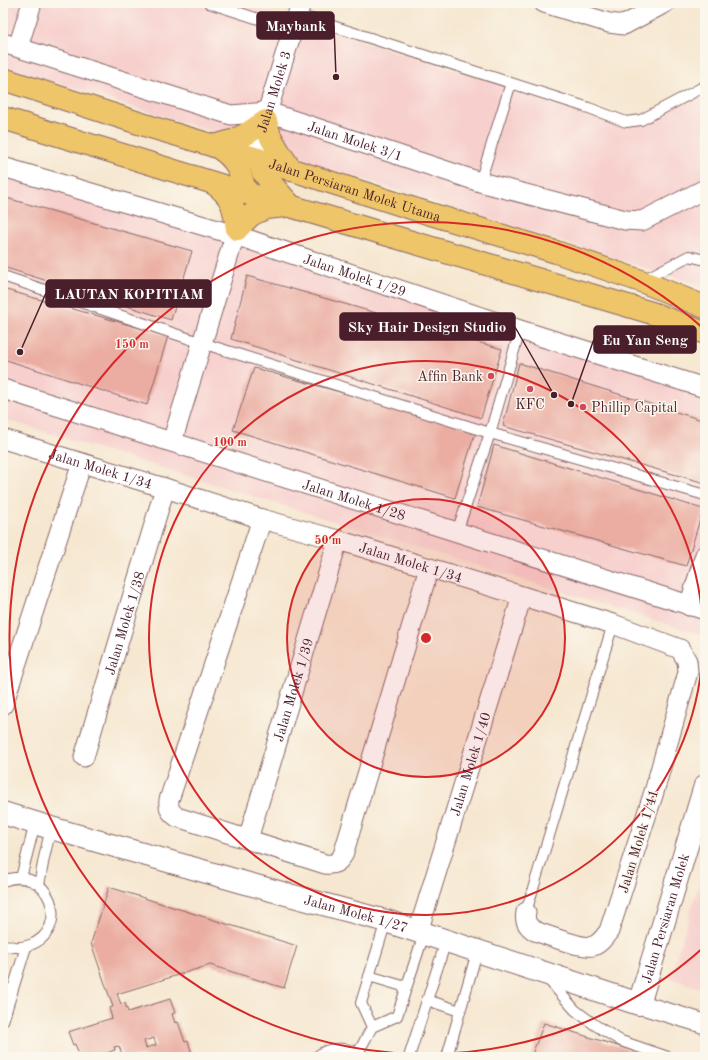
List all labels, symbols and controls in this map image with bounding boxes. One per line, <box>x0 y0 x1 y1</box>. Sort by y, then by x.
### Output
callout: Maybank <box>257 12 334 39</box>
text: Maybank <box>266 20 327 35</box>
street label: Jalan Molek 3 <box>255 49 294 134</box>
street label: Jalan Molek 3/1 <box>305 120 404 164</box>
street label: Jalan Persiaran Molek Utama <box>267 157 442 225</box>
street label: Jalan Molek 1/29 <box>301 252 408 300</box>
callout: LAUTAN KOPITIAM <box>46 280 211 307</box>
text: LAUTAN KOPITIAM <box>54 288 204 303</box>
callout: Sky Hair Design Studio <box>340 313 515 340</box>
text: Sky Hair Design Studio <box>348 321 506 336</box>
callout: Eu Yan Seng <box>594 326 696 353</box>
text: Eu Yan Seng <box>602 334 689 349</box>
text: 150 m <box>115 338 149 351</box>
place label: Affin Bank <box>417 370 483 384</box>
marker: Affin Bank <box>486 371 496 381</box>
marker: KFC <box>525 384 535 394</box>
place label: KFC <box>515 398 545 412</box>
place label: Phillip Capital <box>591 401 678 415</box>
marker: Phillip Capital <box>578 402 588 412</box>
text: 100 m <box>213 437 247 449</box>
street label: Jalan Molek 1/34 <box>47 447 154 492</box>
street label: Jalan Molek 1/28 <box>300 478 407 523</box>
text: 50 m <box>315 534 342 547</box>
street label: Jalan Molek 1/34 <box>357 541 464 585</box>
street label: Jalan Molek 1/38 <box>103 570 148 677</box>
centre of rings <box>419 631 433 645</box>
street label: Jalan Molek 1/39 <box>272 636 316 743</box>
street label: Jalan Molek 1/40 <box>448 711 494 818</box>
street label: Jalan Molek 1/41 <box>617 788 661 895</box>
street label: Jalan Persiaran Molek <box>640 852 692 985</box>
street label: Jalan Molek 1/27 <box>302 893 410 936</box>

